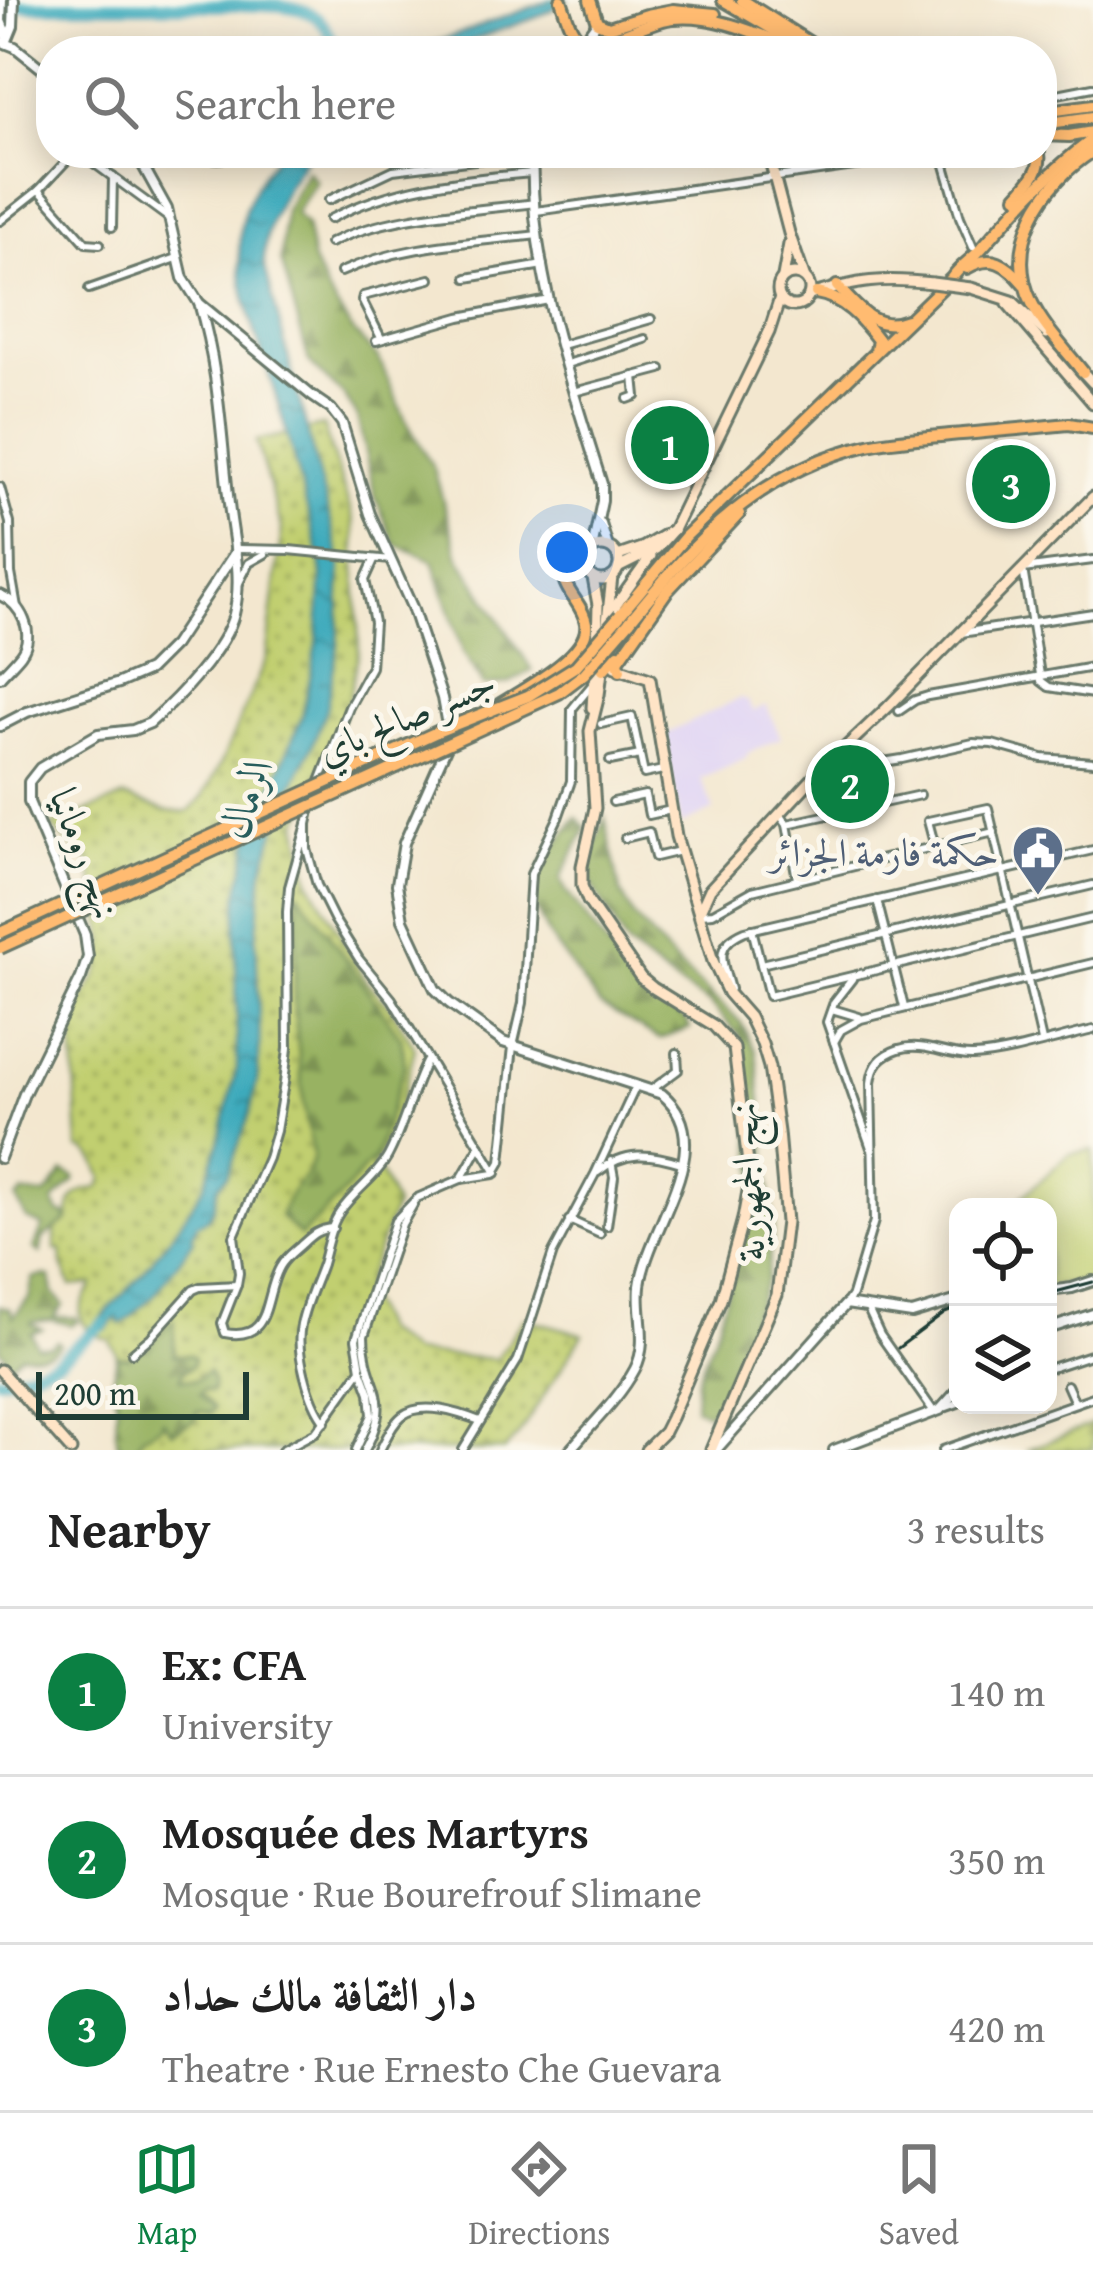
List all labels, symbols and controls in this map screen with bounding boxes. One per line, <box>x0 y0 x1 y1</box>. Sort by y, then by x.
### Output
search box <box>36 36 1057 168</box>
icon: search <box>78 69 144 135</box>
text: Search here <box>174 70 396 135</box>
pin: 1 <box>631 400 709 490</box>
pin: 3 <box>972 439 1050 529</box>
your location <box>537 522 597 582</box>
street label: جسر صالح باي <box>308 652 506 784</box>
pin: 2 <box>811 739 889 829</box>
water label: الرمال <box>202 748 288 846</box>
street label: نهج رومانيا <box>29 780 136 929</box>
place label: حكمة فارمة الجزائر <box>765 823 999 880</box>
public building icon: حكمة فارمة الجزائر <box>1010 823 1066 897</box>
street label: نهج الجمهورية <box>713 1101 786 1263</box>
map controls <box>949 1198 1057 1414</box>
button: locate <box>949 1198 1057 1306</box>
button: layers <box>949 1306 1057 1414</box>
scale bar <box>36 1366 249 1419</box>
text: 200 m <box>54 1369 136 1417</box>
text: Nearby <box>48 1491 211 1566</box>
text: 3 results <box>907 1500 1045 1557</box>
text: Ex: CFA <box>162 1631 307 1696</box>
text: 1 <box>77 1663 97 1720</box>
text: 140 m <box>948 1663 1045 1720</box>
text: University <box>162 1696 333 1753</box>
text: Mosquée des Martyrs <box>162 1799 589 1864</box>
text: 2 <box>77 1831 97 1888</box>
text: 350 m <box>948 1831 1045 1888</box>
text: Mosque · Rue Bourefrouf Slimane <box>162 1864 702 1921</box>
text: دار الثقافة مالك حداد <box>162 1961 477 2026</box>
text: 3 <box>77 1999 97 2056</box>
text: 420 m <box>948 1999 1045 2056</box>
text: Theatre · Rue Ernesto Che Guevara <box>162 2039 721 2096</box>
tab: Map <box>134 2136 200 2256</box>
tab: Directions <box>469 2136 610 2256</box>
tab: Saved <box>879 2136 959 2256</box>

